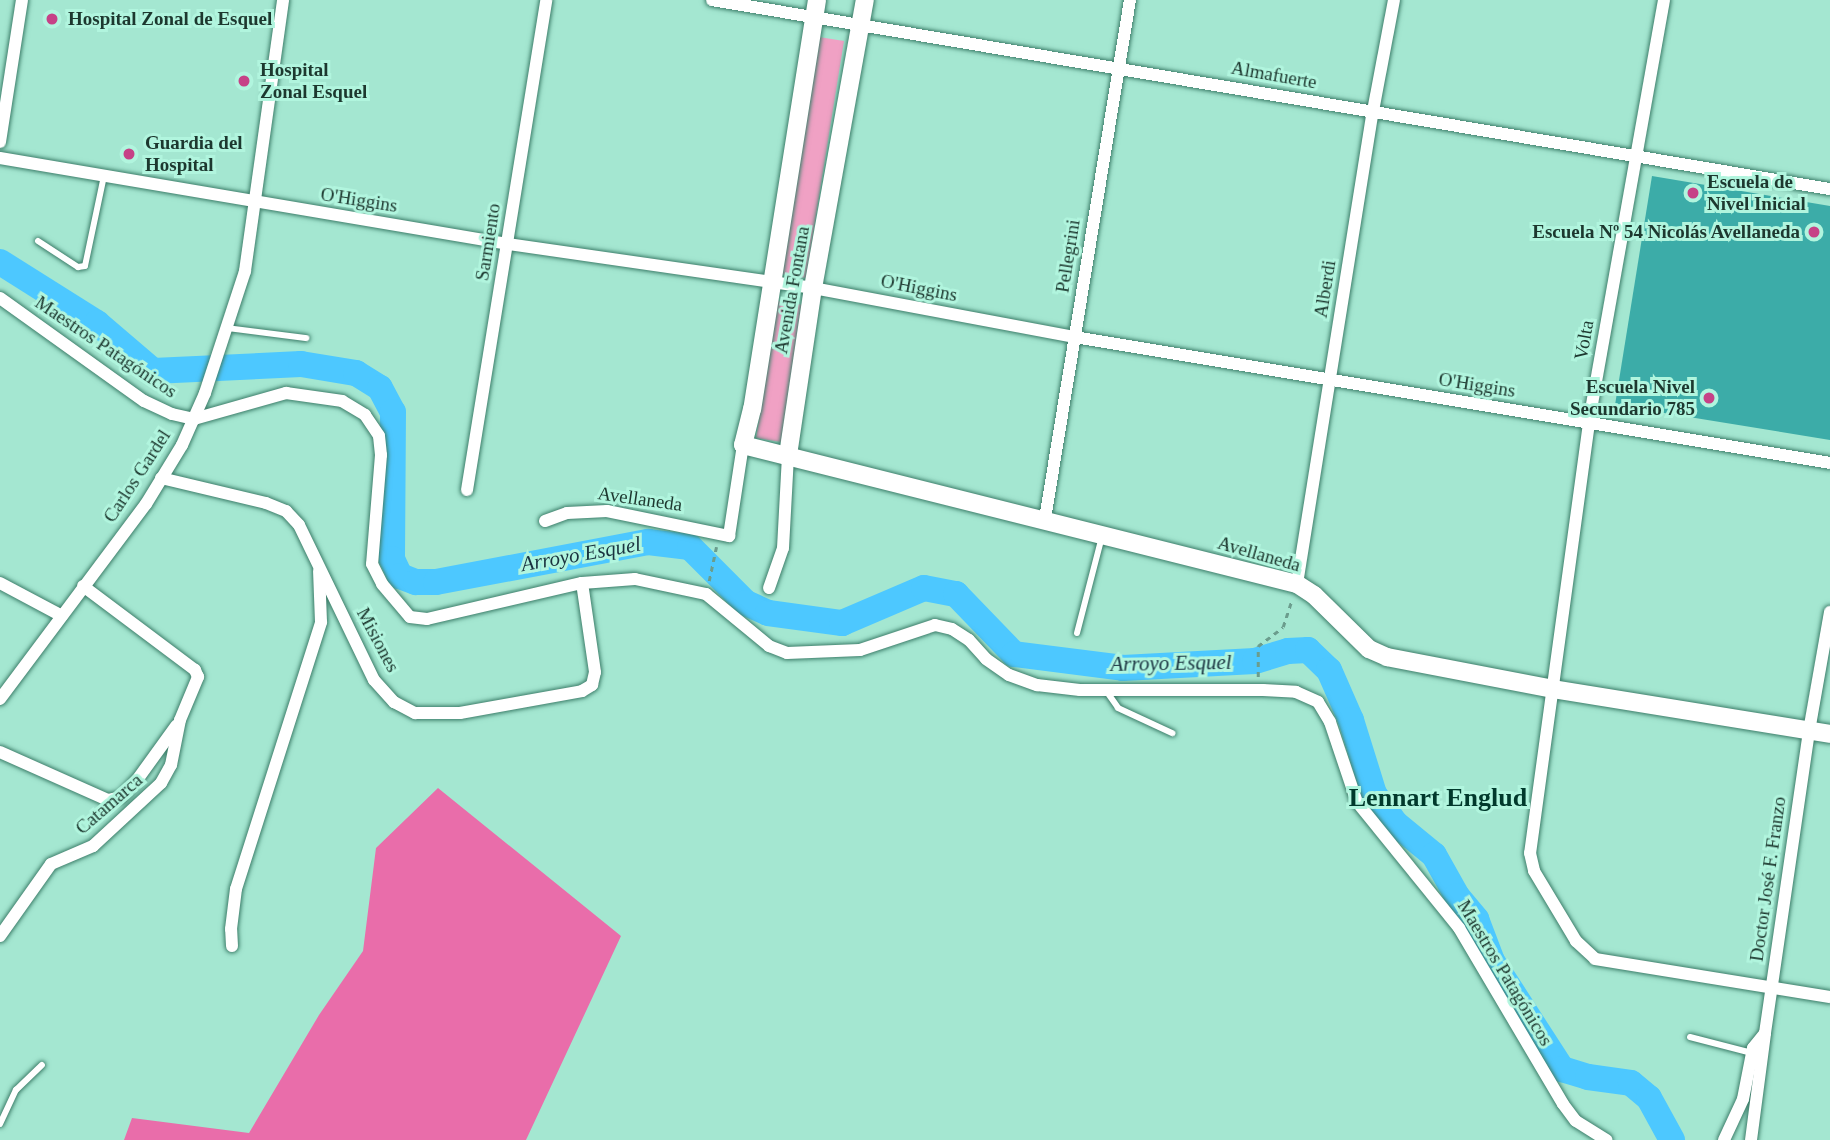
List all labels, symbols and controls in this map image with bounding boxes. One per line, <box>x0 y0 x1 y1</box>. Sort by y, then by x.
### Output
place label: Hospital Zonal de Esquel <box>68 8 272 30</box>
marker: Hospital Zonal de Esquel <box>42 9 62 29</box>
street label: Almafuerte <box>1229 56 1319 94</box>
place label: Hospital Zonal Esquel <box>260 59 367 103</box>
marker: Hospital Zonal Esquel <box>234 71 254 91</box>
place label: Guardia del Hospital <box>145 132 243 176</box>
marker: Guardia del Hospital <box>119 144 139 164</box>
place label: Escuela de Nivel Inicial <box>1707 171 1806 215</box>
street label: O'Higgins <box>319 183 399 217</box>
marker: Escuela de Nivel Inicial <box>1685 185 1701 201</box>
street label: Sarmiento <box>471 202 505 282</box>
street label: Pellegrini <box>1051 218 1085 294</box>
place label: Escuela Nº 54 Nicolás Avellaneda <box>1531 221 1800 243</box>
marker: Escuela Nº 54 Nicolás Avellaneda <box>1806 224 1822 240</box>
street label: Avenida Fontana <box>770 225 814 355</box>
street label: Alberdi <box>1309 259 1341 319</box>
street label: O'Higgins <box>879 269 959 307</box>
street label: Maestros Patagónicos <box>31 291 181 403</box>
street label: Volta <box>1569 318 1599 362</box>
street label: O'Higgins <box>1437 368 1517 402</box>
place label: Escuela Nivel Secundario 785 <box>1570 376 1695 420</box>
marker: Escuela Nivel Secundario 785 <box>1701 390 1717 406</box>
street label: Carlos Gardel <box>99 425 175 527</box>
street label: Avellaneda <box>596 482 684 516</box>
water label: Arroyo Esquel <box>519 531 643 577</box>
street label: Avellaneda <box>1215 531 1303 577</box>
street label: Misiones <box>352 604 404 676</box>
water label: Arroyo Esquel <box>1110 649 1232 677</box>
street label: Catamarca <box>71 769 147 839</box>
district label: Lennart Englud <box>1349 782 1527 814</box>
street label: Doctor José F. Franzo <box>1745 795 1791 963</box>
street label: Maestros Patagónicos <box>1452 896 1558 1050</box>

